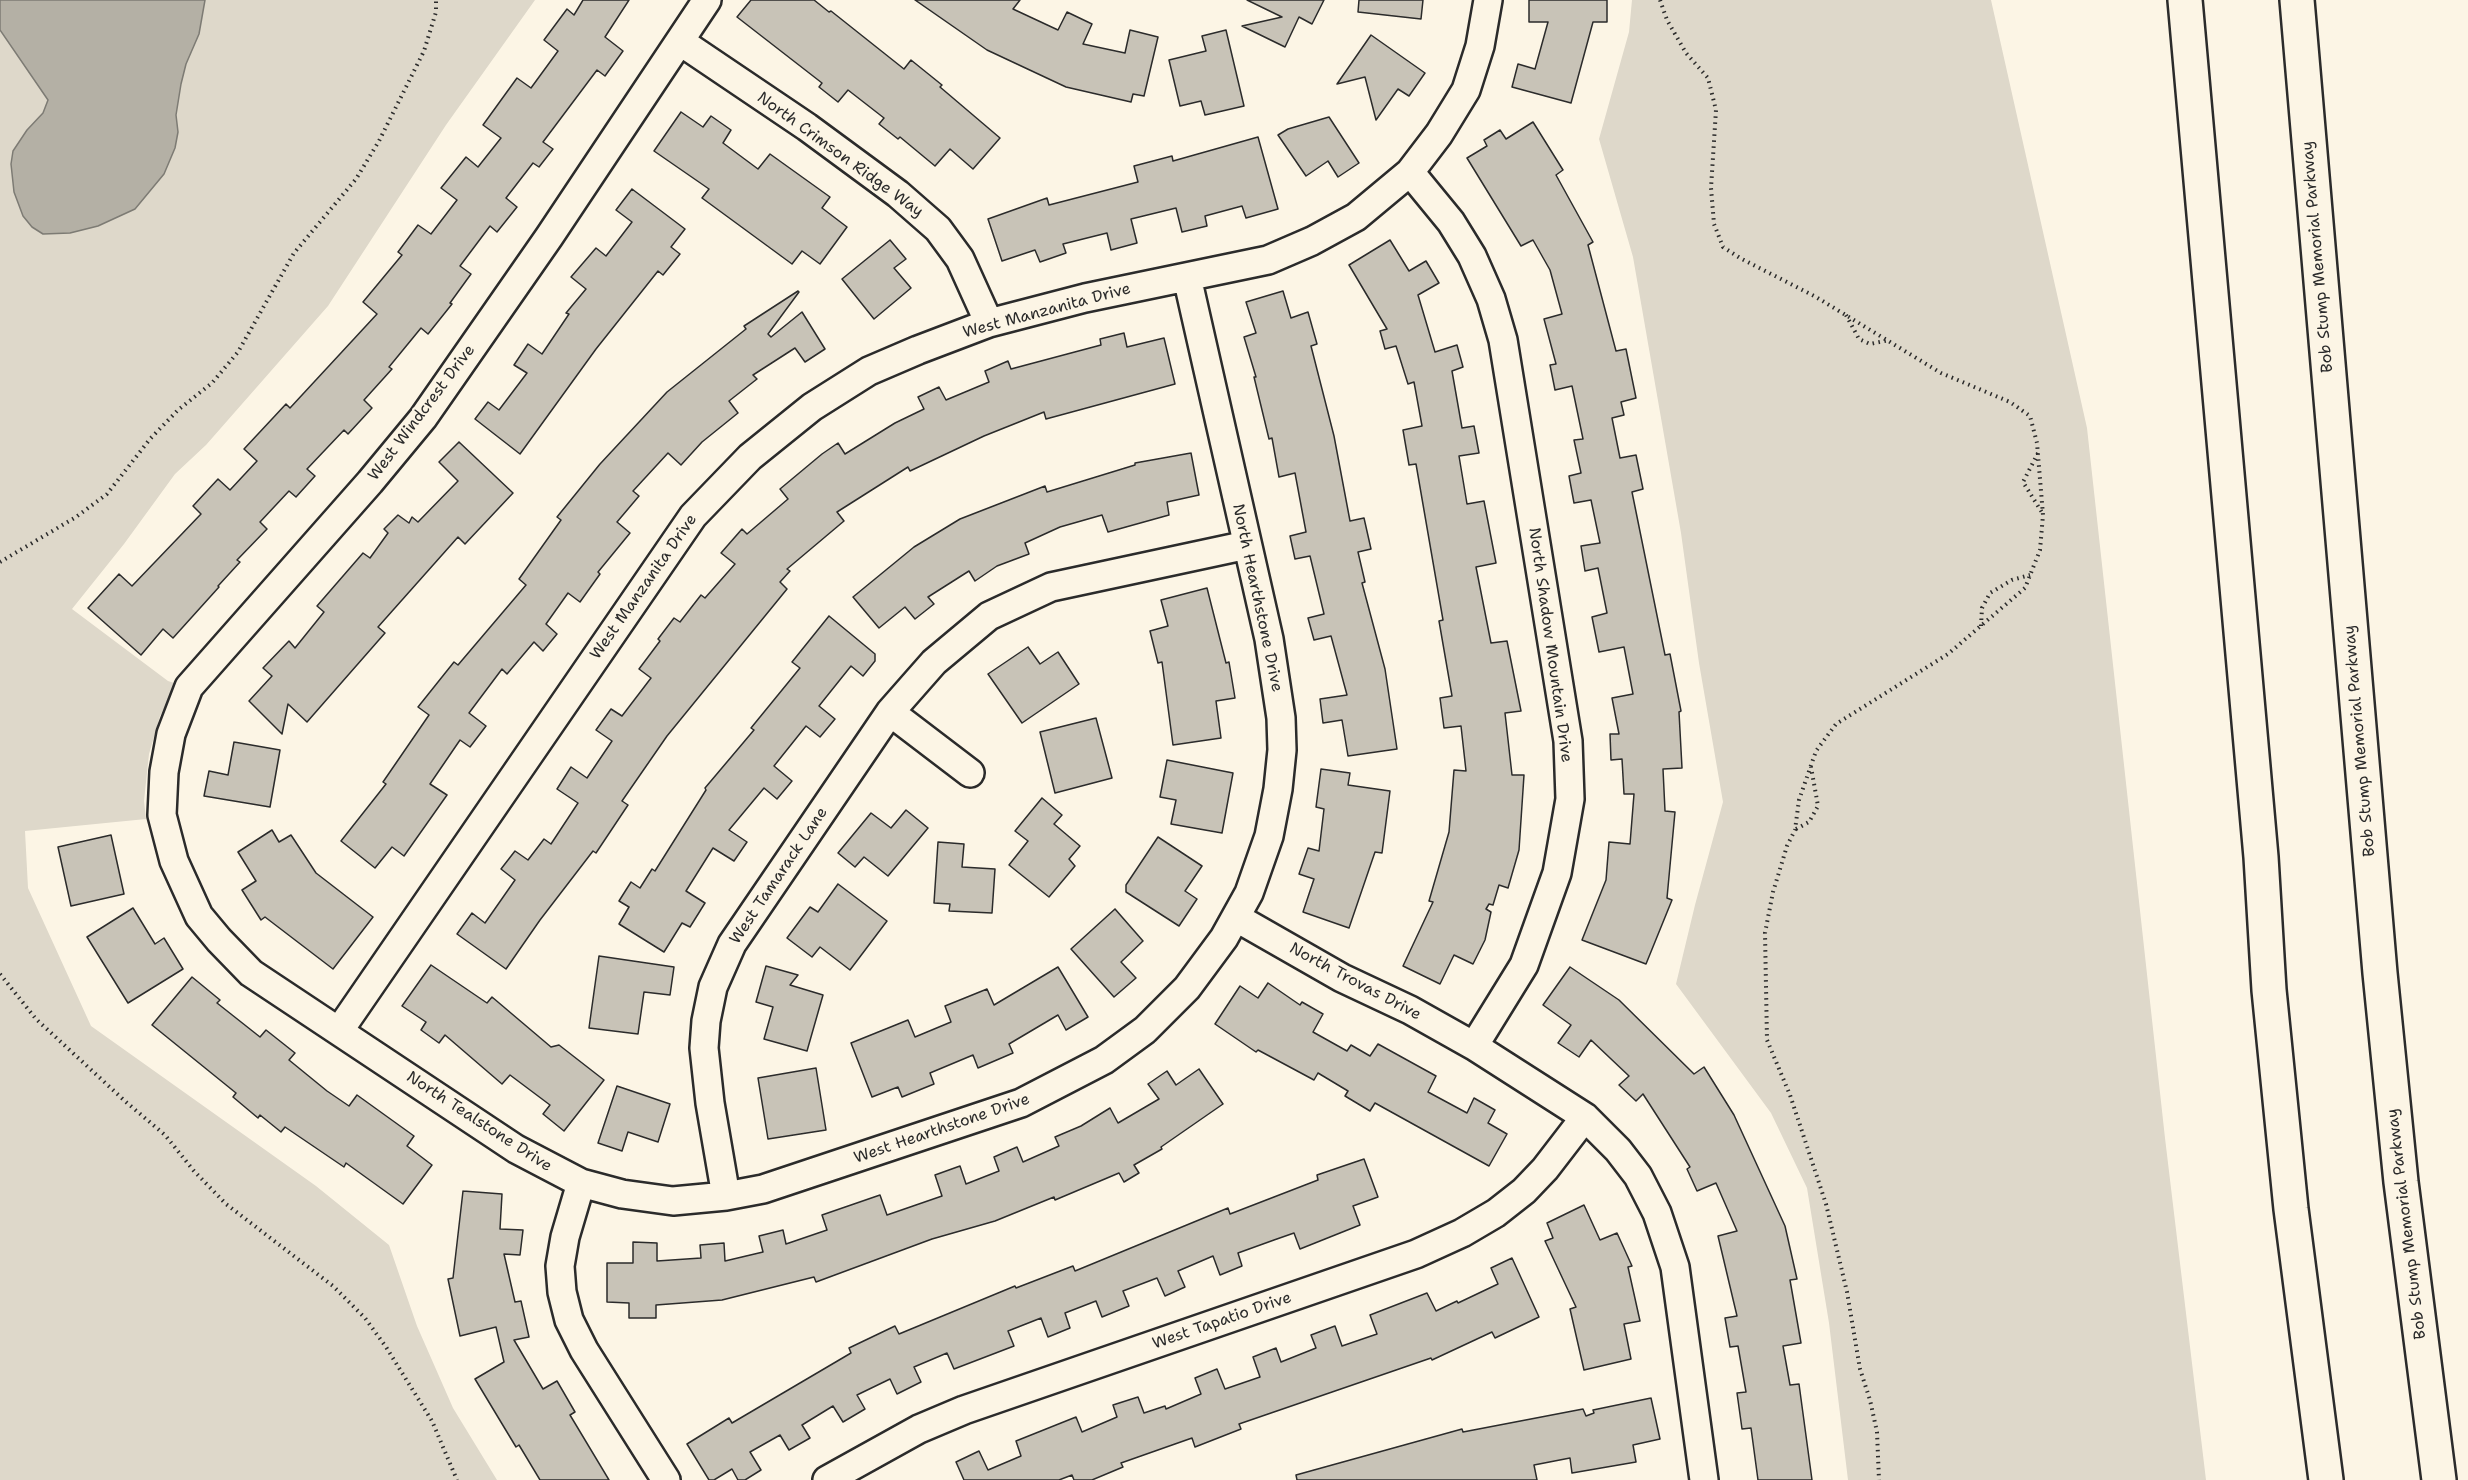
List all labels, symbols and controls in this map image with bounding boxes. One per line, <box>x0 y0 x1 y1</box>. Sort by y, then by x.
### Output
street label: North Crimson Ridge Way <box>753 88 927 222</box>
street label: Bob Stump Memorial Parkway <box>2298 140 2338 374</box>
street label: West Manzanita Drive <box>961 279 1133 343</box>
street label: West Windcrest Drive <box>365 341 479 485</box>
street label: North Hearthstone Drive <box>1228 502 1286 694</box>
street label: West Manzanita Drive <box>587 511 701 663</box>
street label: North Shadow Mountain Drive <box>1524 526 1576 764</box>
street label: Bob Stump Memorial Parkway <box>2340 624 2380 858</box>
street label: West Tamarack Lane <box>726 804 832 948</box>
street label: North Trovas Drive <box>1286 939 1424 1025</box>
street label: North Tealstone Drive <box>403 1068 555 1176</box>
street label: West Hearthstone Drive <box>852 1090 1032 1168</box>
street label: Bob Stump Memorial Parkway <box>2383 1108 2431 1340</box>
street label: West Tapatio Drive <box>1150 1288 1294 1354</box>

